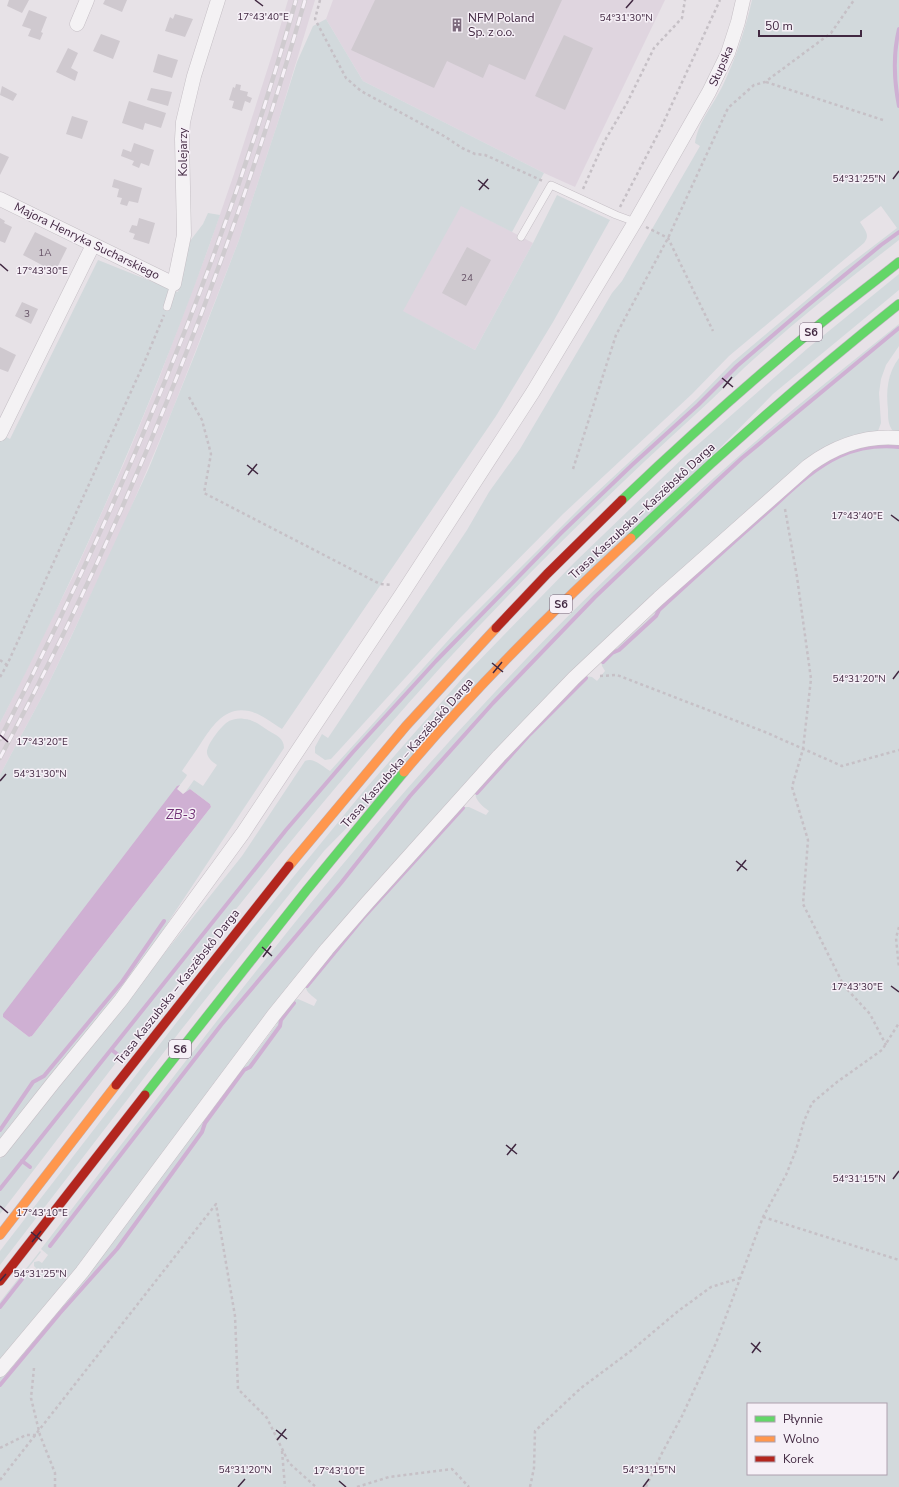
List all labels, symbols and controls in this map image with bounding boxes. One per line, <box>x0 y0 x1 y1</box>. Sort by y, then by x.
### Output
text: 17°43'40"E <box>237 10 289 24</box>
place label: NFM Poland Sp. z o.o. <box>468 10 535 40</box>
text: 54°31'30"N <box>599 11 653 25</box>
scale bar <box>759 12 861 38</box>
building icon: NFM Poland Sp. z o.o. <box>449 17 465 33</box>
text: 50 m <box>765 18 793 34</box>
street label: Słupska <box>705 43 737 89</box>
street label: Kolejarzy <box>175 127 191 177</box>
text: 54°31'25"N <box>832 172 886 186</box>
street label: Majora Henryka Sucharskiego <box>12 199 163 283</box>
house number: 1A <box>38 246 52 260</box>
text: 17°43'30"E <box>16 264 68 278</box>
house number: 24 <box>461 271 473 285</box>
house number: 3 <box>24 307 30 321</box>
road number: S6 <box>800 323 822 341</box>
street label: Trasa Kaszubska – Kaszëbskô Darga <box>566 439 718 583</box>
text: 17°43'40"E <box>831 509 883 523</box>
road number: S6 <box>550 595 572 613</box>
text: 54°31'20"N <box>832 672 886 686</box>
street label: Trasa Kaszubska – Kaszëbskô Darga <box>337 675 477 831</box>
text: 17°43'20"E <box>16 735 68 749</box>
text: 54°31'30"N <box>13 767 67 781</box>
water label: ZB-3 <box>166 806 196 824</box>
street label: Trasa Kaszubska – Kaszëbskô Darga <box>111 906 243 1068</box>
text: 17°43'30"E <box>831 980 883 994</box>
road number: S6 <box>169 1040 191 1058</box>
text: 54°31'15"N <box>832 1172 886 1186</box>
text: 17°43'10"E <box>16 1206 68 1220</box>
text: 54°31'25"N <box>13 1267 67 1281</box>
legend <box>747 1403 887 1475</box>
text: Płynnie <box>783 1411 823 1427</box>
text: Wolno <box>783 1431 820 1447</box>
text: Korek <box>783 1451 815 1467</box>
text: 54°31'20"N <box>218 1463 272 1477</box>
text: 54°31'15"N <box>622 1463 676 1477</box>
text: 17°43'10"E <box>313 1464 365 1478</box>

